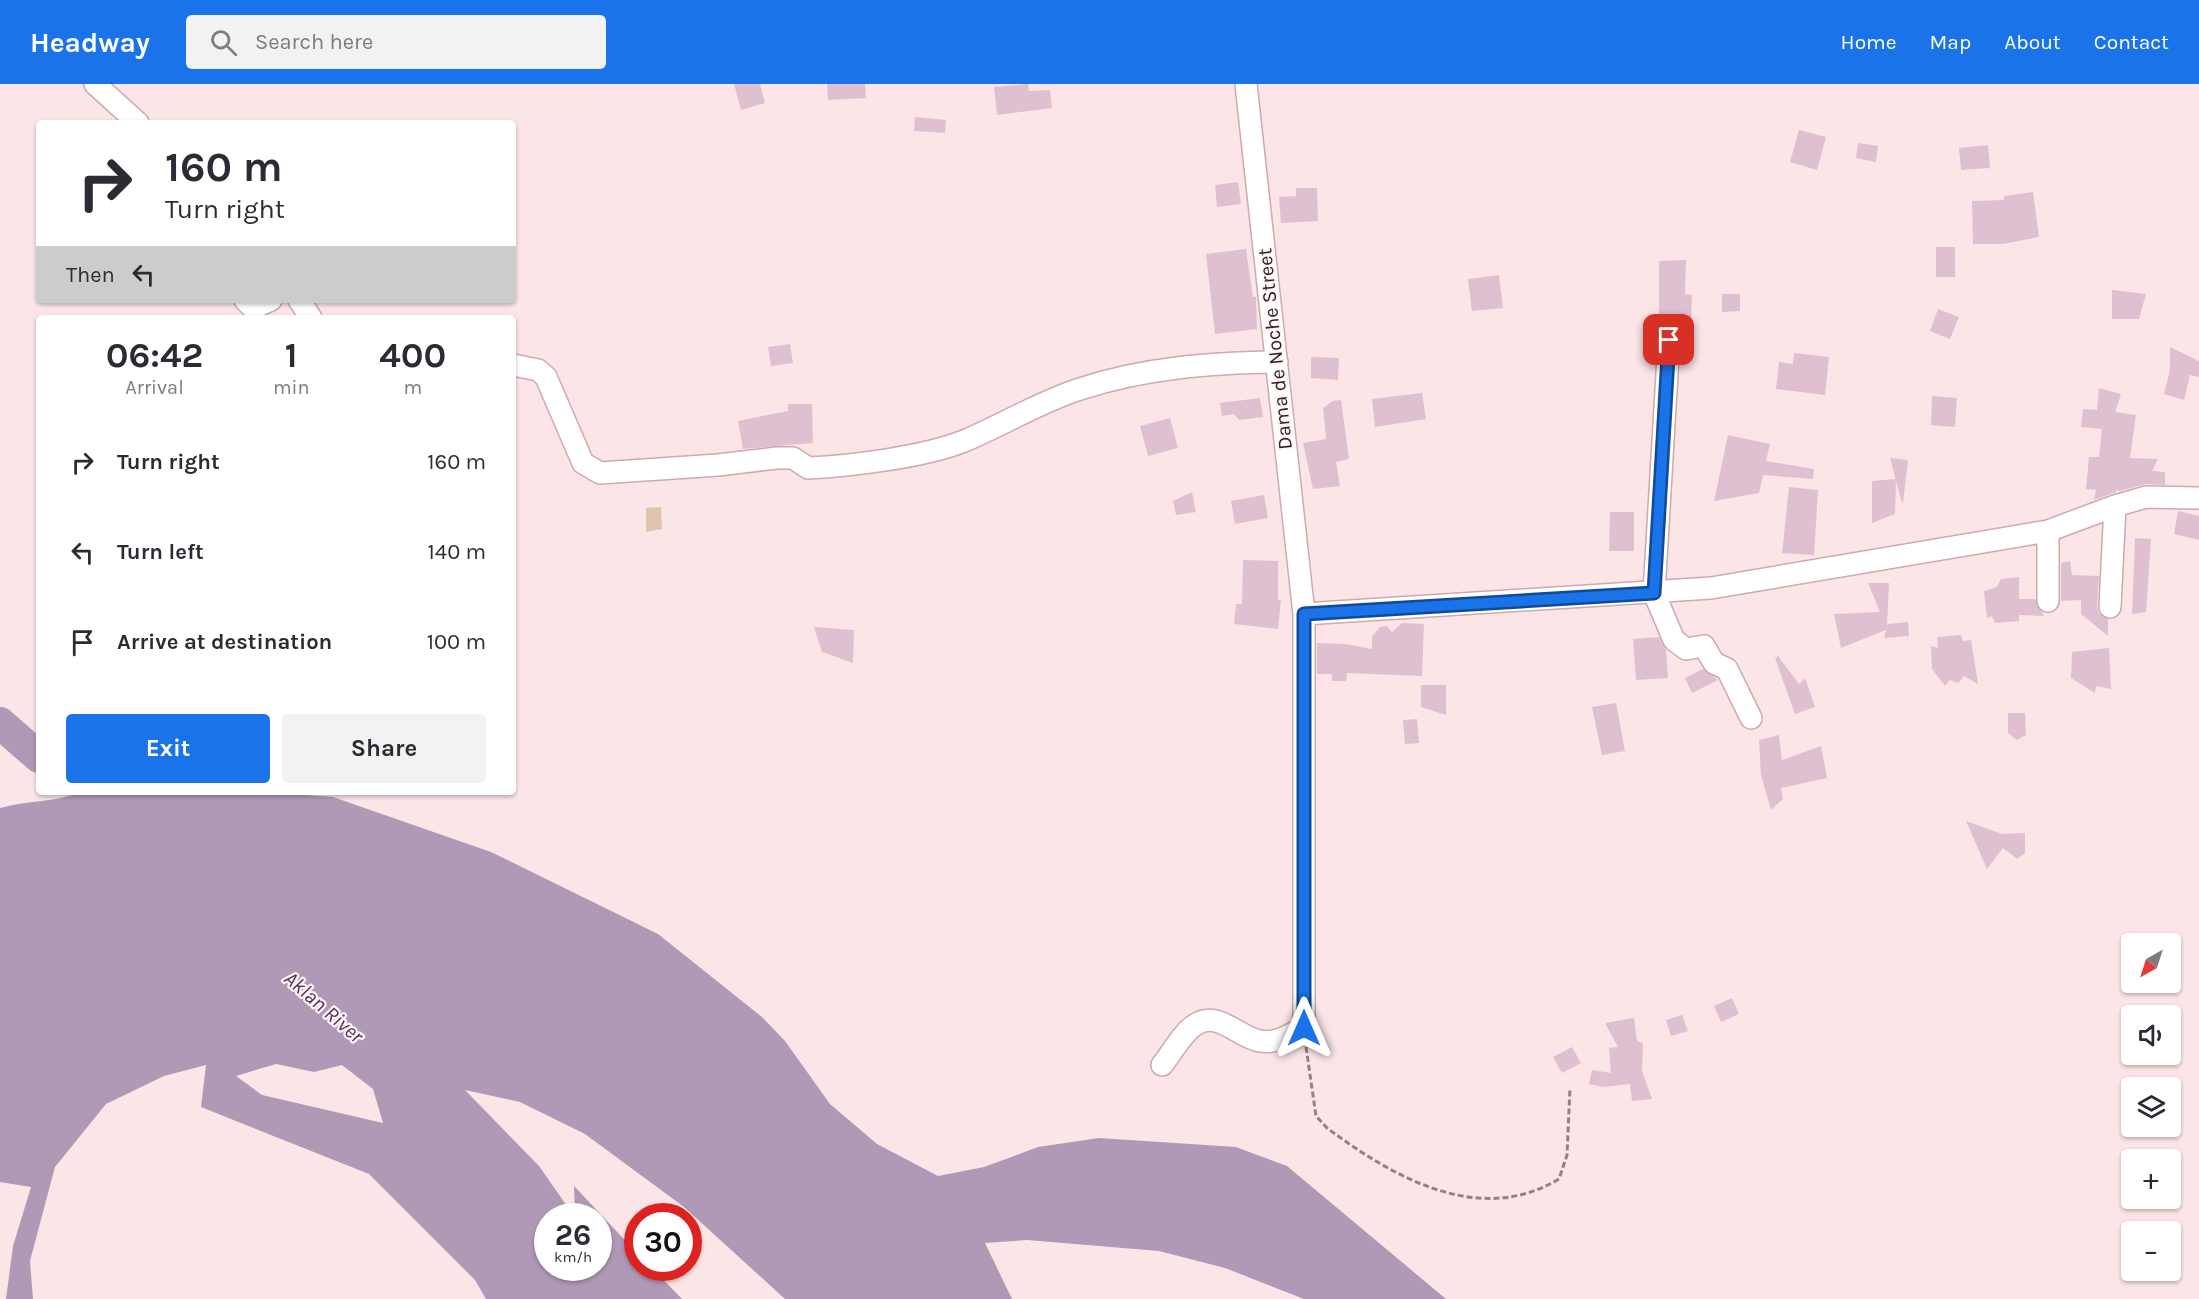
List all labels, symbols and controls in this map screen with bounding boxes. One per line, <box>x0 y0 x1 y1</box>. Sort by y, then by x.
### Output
search box <box>186 15 606 69</box>
text: Headway <box>30 26 150 59</box>
icon: search <box>207 26 240 59</box>
text: Search here <box>255 29 373 55</box>
text: Home <box>1841 30 1897 54</box>
text: Map <box>1930 30 1971 54</box>
text: About <box>2004 30 2061 54</box>
text: Contact <box>2094 30 2169 54</box>
text: 160 m <box>165 142 283 192</box>
icon: right <box>66 144 144 222</box>
text: Turn right <box>165 193 285 225</box>
street label: Dama de Noche Street <box>1253 247 1297 451</box>
icon: left <box>127 258 160 291</box>
text: Then <box>66 262 115 288</box>
pin <box>1643 314 1694 365</box>
icon: arrive <box>1652 323 1685 356</box>
text: 06:42 <box>106 334 203 376</box>
text: 1 <box>285 334 298 376</box>
text: 400 <box>379 334 446 376</box>
text: Arrival <box>125 376 184 399</box>
text: min <box>273 376 310 399</box>
text: m <box>403 376 422 399</box>
icon: right <box>66 446 99 479</box>
text: Turn right <box>117 449 220 475</box>
text: 160 m <box>427 449 486 475</box>
icon: left <box>66 536 99 569</box>
text: Turn left <box>117 539 204 565</box>
text: 140 m <box>428 539 486 565</box>
icon: arrive <box>66 626 99 659</box>
text: Arrive at destination <box>117 629 332 655</box>
text: 100 m <box>427 629 486 655</box>
button: Exit <box>66 714 270 783</box>
button: Share <box>282 714 486 783</box>
north arrow <box>2121 933 2181 993</box>
map controls <box>2121 933 2181 1281</box>
water label: Aklan River <box>280 966 369 1048</box>
position arrow <box>1272 996 1336 1060</box>
button: sound <box>2121 1005 2181 1065</box>
button: layers <box>2121 1077 2181 1137</box>
button: + <box>2121 1149 2181 1209</box>
speed limit sign: 30 <box>624 1203 702 1281</box>
text: 26 <box>555 1217 591 1253</box>
button: − <box>2121 1221 2181 1281</box>
text: km/h <box>554 1248 592 1266</box>

